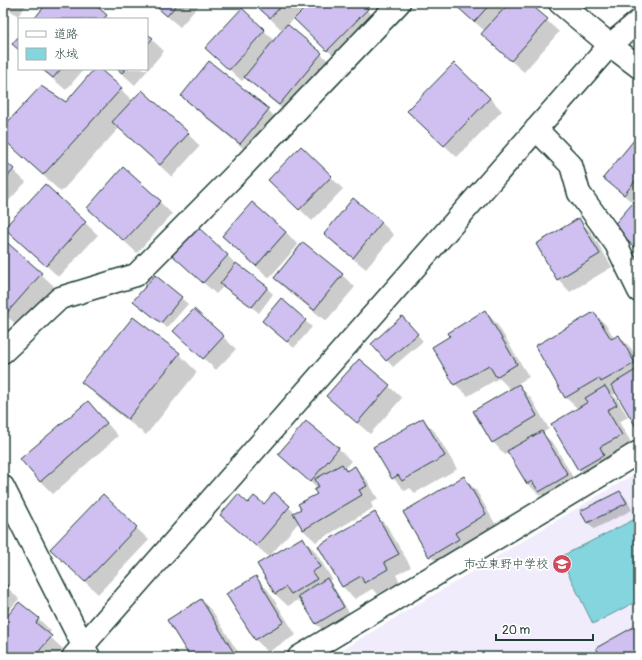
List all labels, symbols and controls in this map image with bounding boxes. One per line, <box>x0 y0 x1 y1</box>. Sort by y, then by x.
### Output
legend <box>18 18 148 70</box>
text: 道路 <box>54 27 78 42</box>
text: 水域 <box>54 47 78 62</box>
school or university icon: 市立東野中学校 <box>551 553 573 575</box>
place label: 市立東野中学校 <box>464 557 548 572</box>
scale bar <box>496 616 593 642</box>
text: 20 m <box>502 623 531 638</box>

